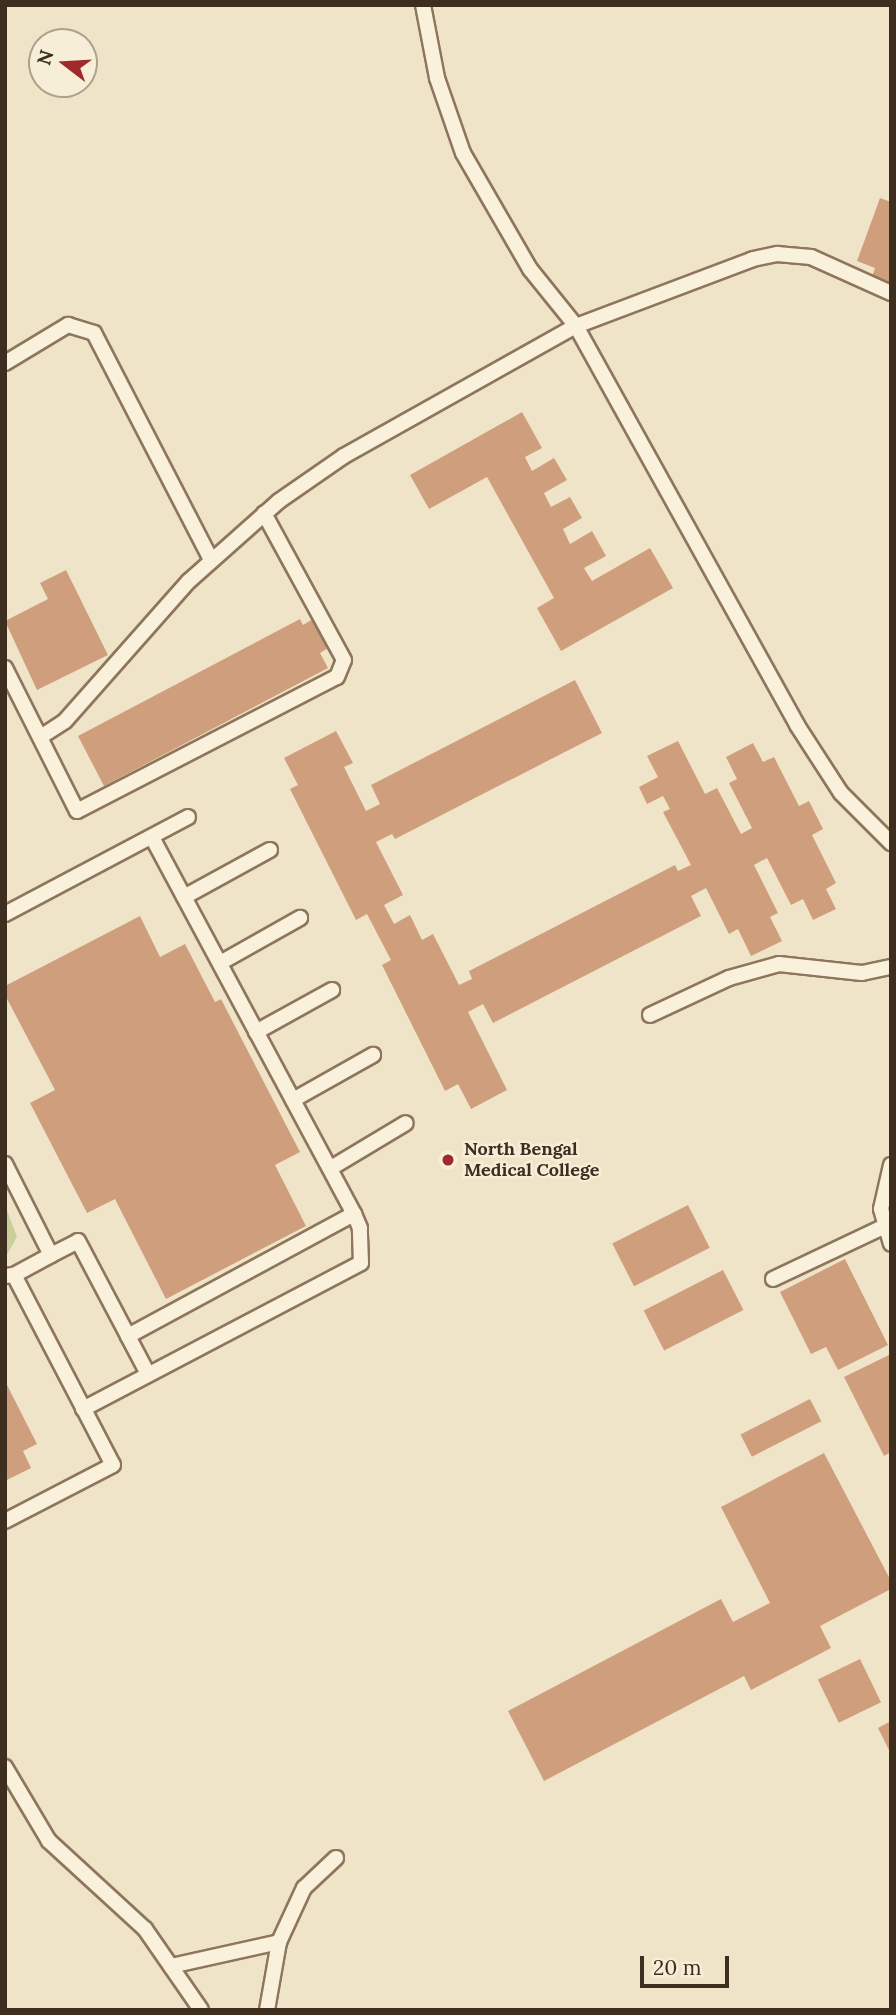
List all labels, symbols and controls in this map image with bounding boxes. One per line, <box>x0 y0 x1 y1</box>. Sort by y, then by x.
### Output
north arrow <box>28 28 98 98</box>
text: N <box>31 47 58 68</box>
place label: North Bengal Medical College <box>464 1139 599 1182</box>
marker: North Bengal Medical College <box>438 1150 458 1170</box>
scale bar <box>644 1941 733 1985</box>
text: 20 m <box>653 1954 702 1981</box>

